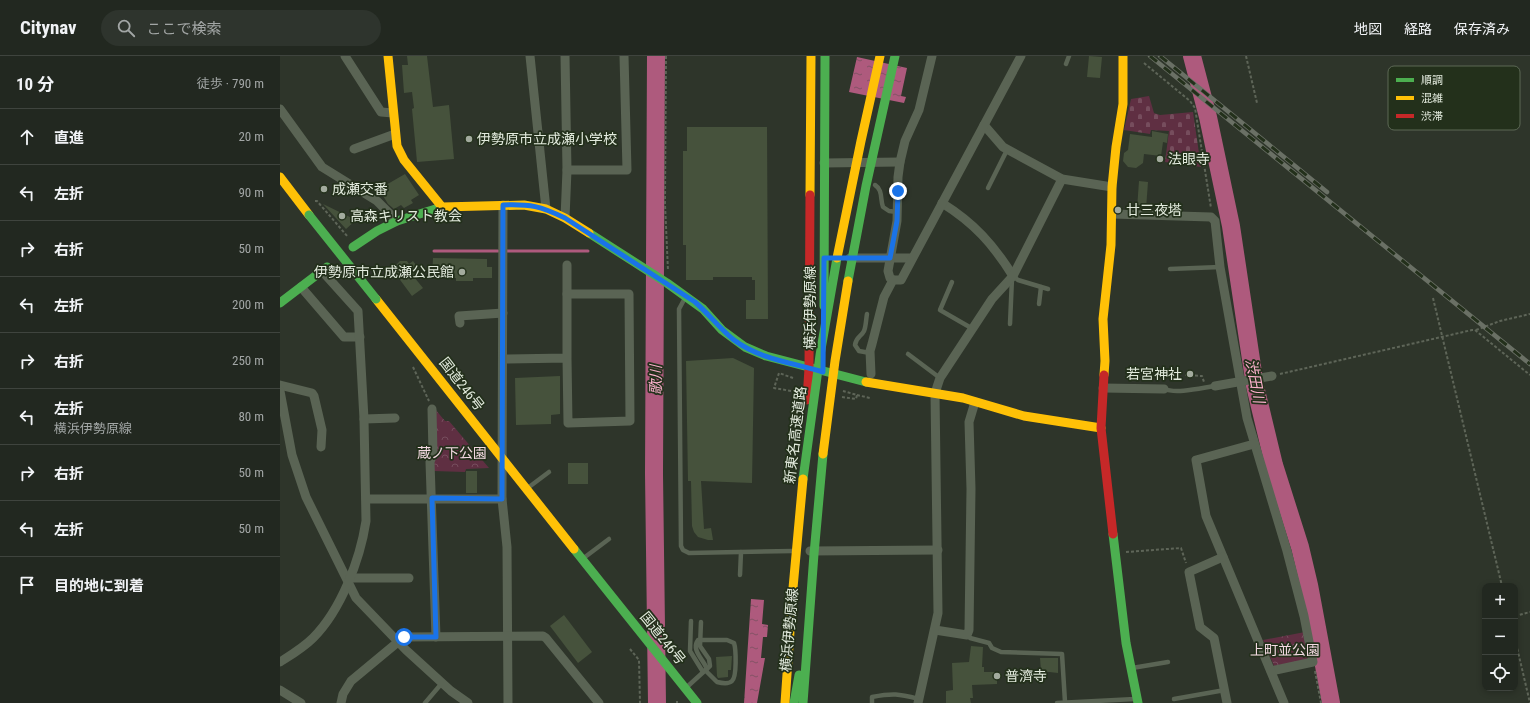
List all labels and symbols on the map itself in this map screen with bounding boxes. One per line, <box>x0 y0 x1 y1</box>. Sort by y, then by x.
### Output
legend <box>1388 66 1520 130</box>
text: 順調 <box>1421 74 1443 87</box>
text: 混雑 <box>1421 92 1443 105</box>
text: 渋滞 <box>1421 110 1443 123</box>
place label: 伊勢原市立成瀬小学校 <box>477 131 617 147</box>
marker: 伊勢原市立成瀬小学校 <box>464 134 474 144</box>
place label: 法眼寺 <box>1168 151 1210 167</box>
marker: 法眼寺 <box>1155 154 1165 164</box>
place label: 成瀬交番 <box>332 181 388 197</box>
route end <box>889 182 907 200</box>
marker: 成瀬交番 <box>319 184 329 194</box>
place label: 廿三夜塔 <box>1126 202 1182 218</box>
marker: 廿三夜塔 <box>1113 205 1123 215</box>
place label: 高森キリスト教会 <box>350 208 462 224</box>
marker: 高森キリスト教会 <box>337 211 347 221</box>
place label: 伊勢原市立成瀬公民館 <box>314 264 454 280</box>
street label: 横浜伊勢原線 <box>802 266 818 350</box>
marker: 伊勢原市立成瀬公民館 <box>457 267 467 277</box>
street label: 国道246号 <box>436 354 488 414</box>
water label: 渋田川 <box>1242 357 1269 407</box>
water label: 歌川 <box>647 363 665 395</box>
place label: 若宮神社 <box>1126 366 1182 382</box>
marker: 若宮神社 <box>1185 369 1195 379</box>
street label: 新東名高速道路 <box>781 385 809 485</box>
park label: 蔵ノ下公園 <box>417 445 487 461</box>
street label: 横浜伊勢原線 <box>777 587 801 673</box>
street label: 国道246号 <box>637 609 689 667</box>
route start <box>395 628 413 646</box>
park label: 上町並公園 <box>1250 642 1320 658</box>
place label: 普濟寺 <box>1005 668 1047 684</box>
marker: 普濟寺 <box>992 671 1002 681</box>

